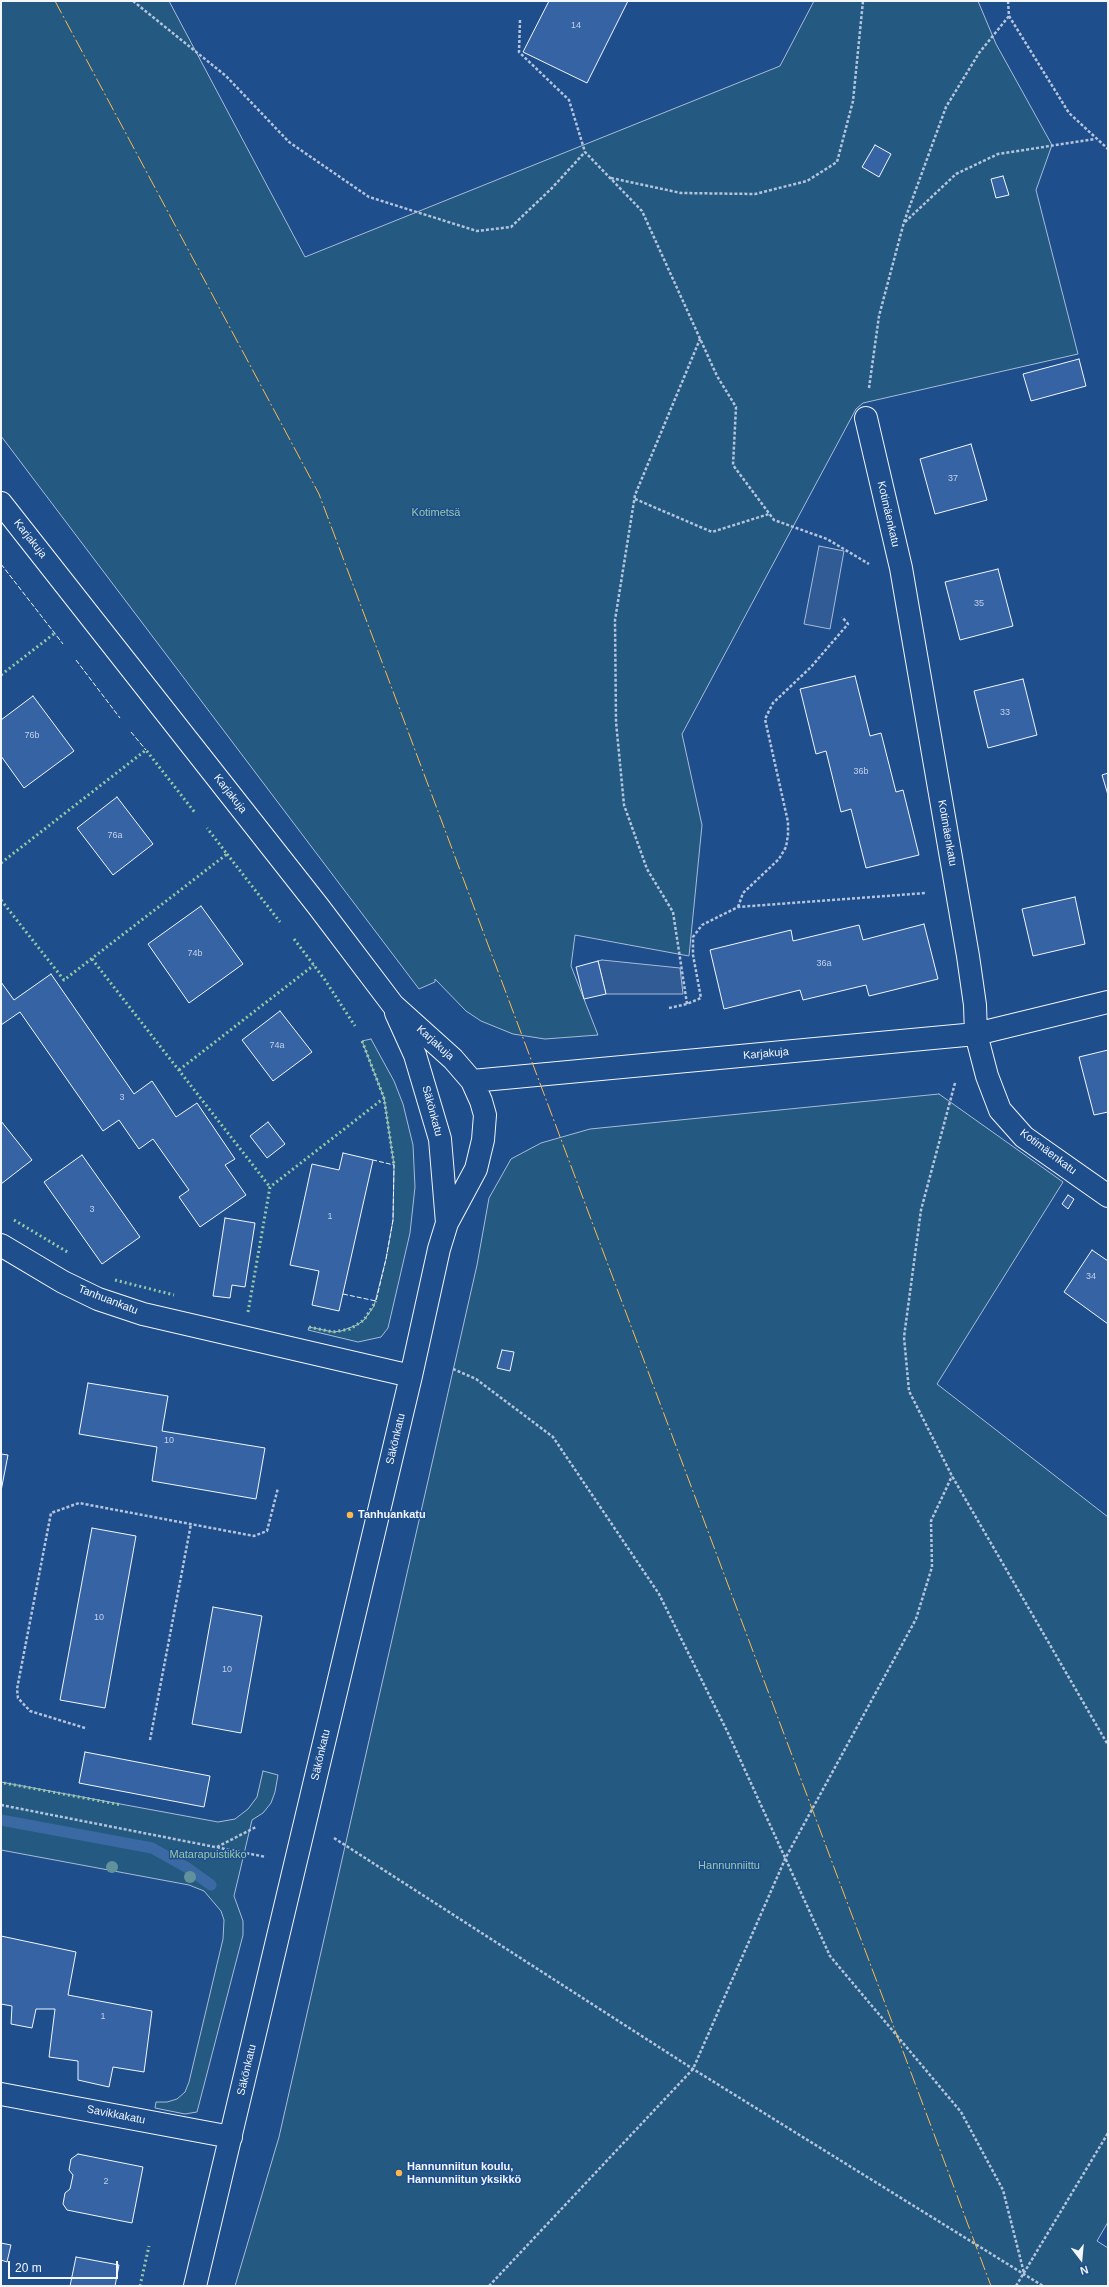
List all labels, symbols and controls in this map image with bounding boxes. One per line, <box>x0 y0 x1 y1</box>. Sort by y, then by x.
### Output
house number: 14 <box>571 21 581 31</box>
house number: 37 <box>948 474 958 484</box>
street label: Kotimäenkatu <box>874 480 902 548</box>
park label: Kotimetsä <box>412 506 460 520</box>
street label: Karjakuja <box>11 517 49 561</box>
house number: 35 <box>974 599 984 609</box>
house number: 33 <box>1000 708 1010 718</box>
house number: 76b <box>24 731 40 741</box>
house number: 36b <box>853 767 869 777</box>
street label: Karjakuja <box>211 772 249 816</box>
street label: Kotimäenkatu <box>935 799 959 867</box>
house number: 76a <box>107 831 123 841</box>
house number: 74b <box>187 949 203 959</box>
house number: 36a <box>816 959 832 969</box>
street label: Karjakuja <box>414 1023 456 1063</box>
house number: 74a <box>269 1041 285 1051</box>
street label: Karjakuja <box>743 1045 789 1063</box>
street label: Säkönkatu <box>419 1084 445 1138</box>
house number: 3 <box>119 1093 125 1103</box>
street label: Kotimäenkatu <box>1017 1126 1079 1178</box>
house number: 3 <box>89 1205 95 1215</box>
house number: 1 <box>327 1212 333 1222</box>
house number: 34 <box>1086 1272 1096 1282</box>
street label: Tanhuankatu <box>76 1283 140 1317</box>
street label: Säkönkatu <box>384 1412 408 1466</box>
house number: 10 <box>164 1436 174 1446</box>
place label: Tanhuankatu <box>358 1508 426 1522</box>
marker: Tanhuankatu <box>345 1510 355 1520</box>
house number: 10 <box>94 1613 104 1623</box>
house number: 10 <box>222 1665 232 1675</box>
street label: Säkönkatu <box>309 1728 333 1782</box>
park label: Matarapuistikko <box>169 1848 247 1862</box>
park label: Hannunniittu <box>698 1859 760 1873</box>
house number: 1 <box>100 2012 106 2022</box>
street label: Säkönkatu <box>235 2043 259 2097</box>
street label: Savikkakatu <box>86 2103 146 2127</box>
place label: Hannunniitun koulu, Hannunniitun yksikkö <box>407 2160 521 2186</box>
marker: Hannunniitun koulu, Hannunniitun yksikkö <box>394 2168 404 2178</box>
house number: 2 <box>103 2177 109 2187</box>
north arrow <box>1061 2239 1101 2279</box>
scale bar <box>10 2253 120 2279</box>
text: 20 m <box>15 2261 42 2275</box>
text: N <box>1079 2264 1090 2277</box>

